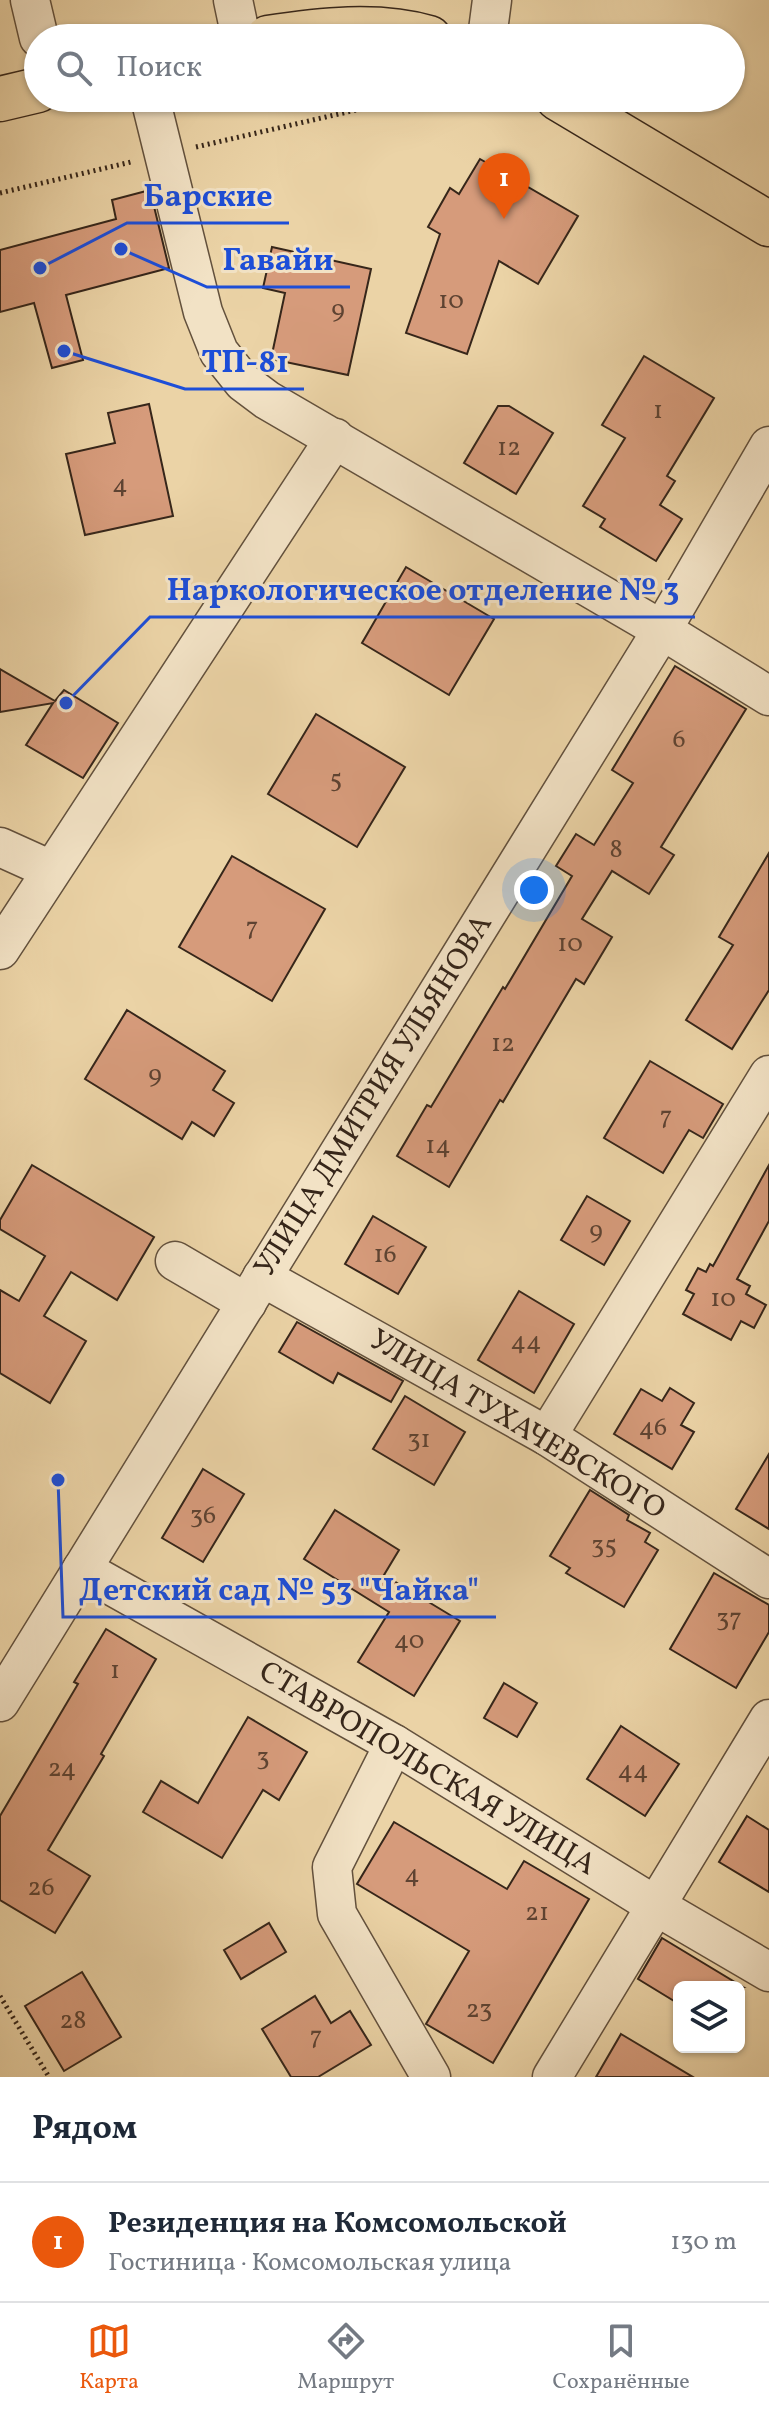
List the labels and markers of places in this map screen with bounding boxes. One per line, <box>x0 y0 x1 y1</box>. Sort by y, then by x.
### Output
pin: 1 <box>478 153 530 219</box>
callout: Барские <box>127 167 289 223</box>
callout: Гавайи <box>207 231 350 287</box>
callout: ТП-81 <box>185 333 304 389</box>
callout: Наркологическое отделение № 3 <box>150 561 695 617</box>
callout: Детский сад № 53 "Чайка" <box>63 1561 496 1617</box>

